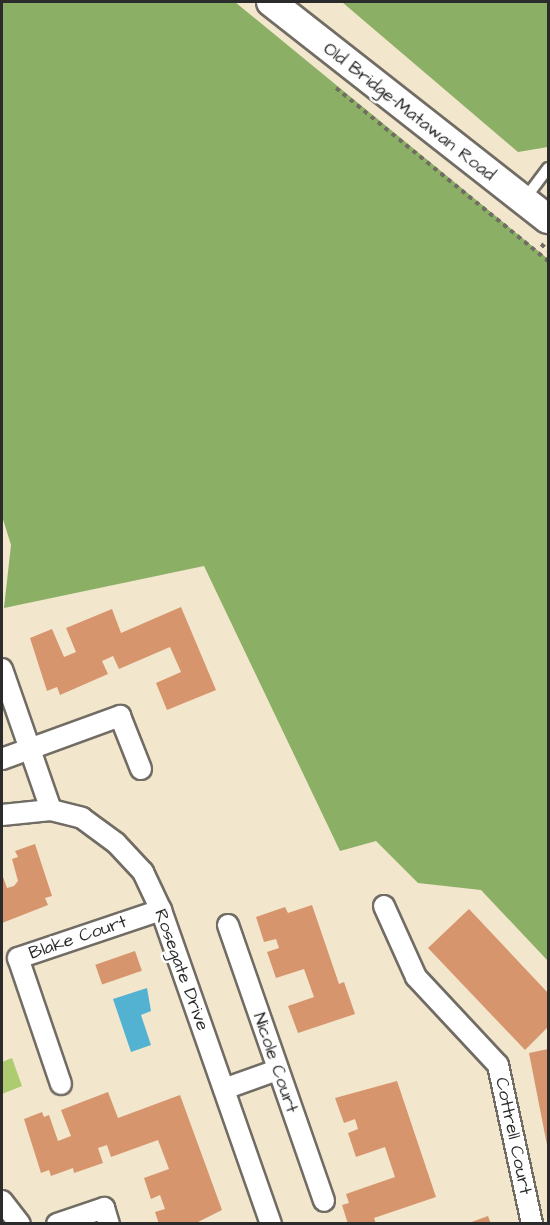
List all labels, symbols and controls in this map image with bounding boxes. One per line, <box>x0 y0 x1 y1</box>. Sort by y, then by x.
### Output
street label: Old Bridge-Matawan Road <box>319 38 499 186</box>
street label: Rosegate Drive <box>149 906 213 1034</box>
street label: Blake Court <box>26 911 130 965</box>
street label: Nicole Court <box>248 1010 302 1116</box>
street label: Cottrell Court <box>490 1075 536 1197</box>

